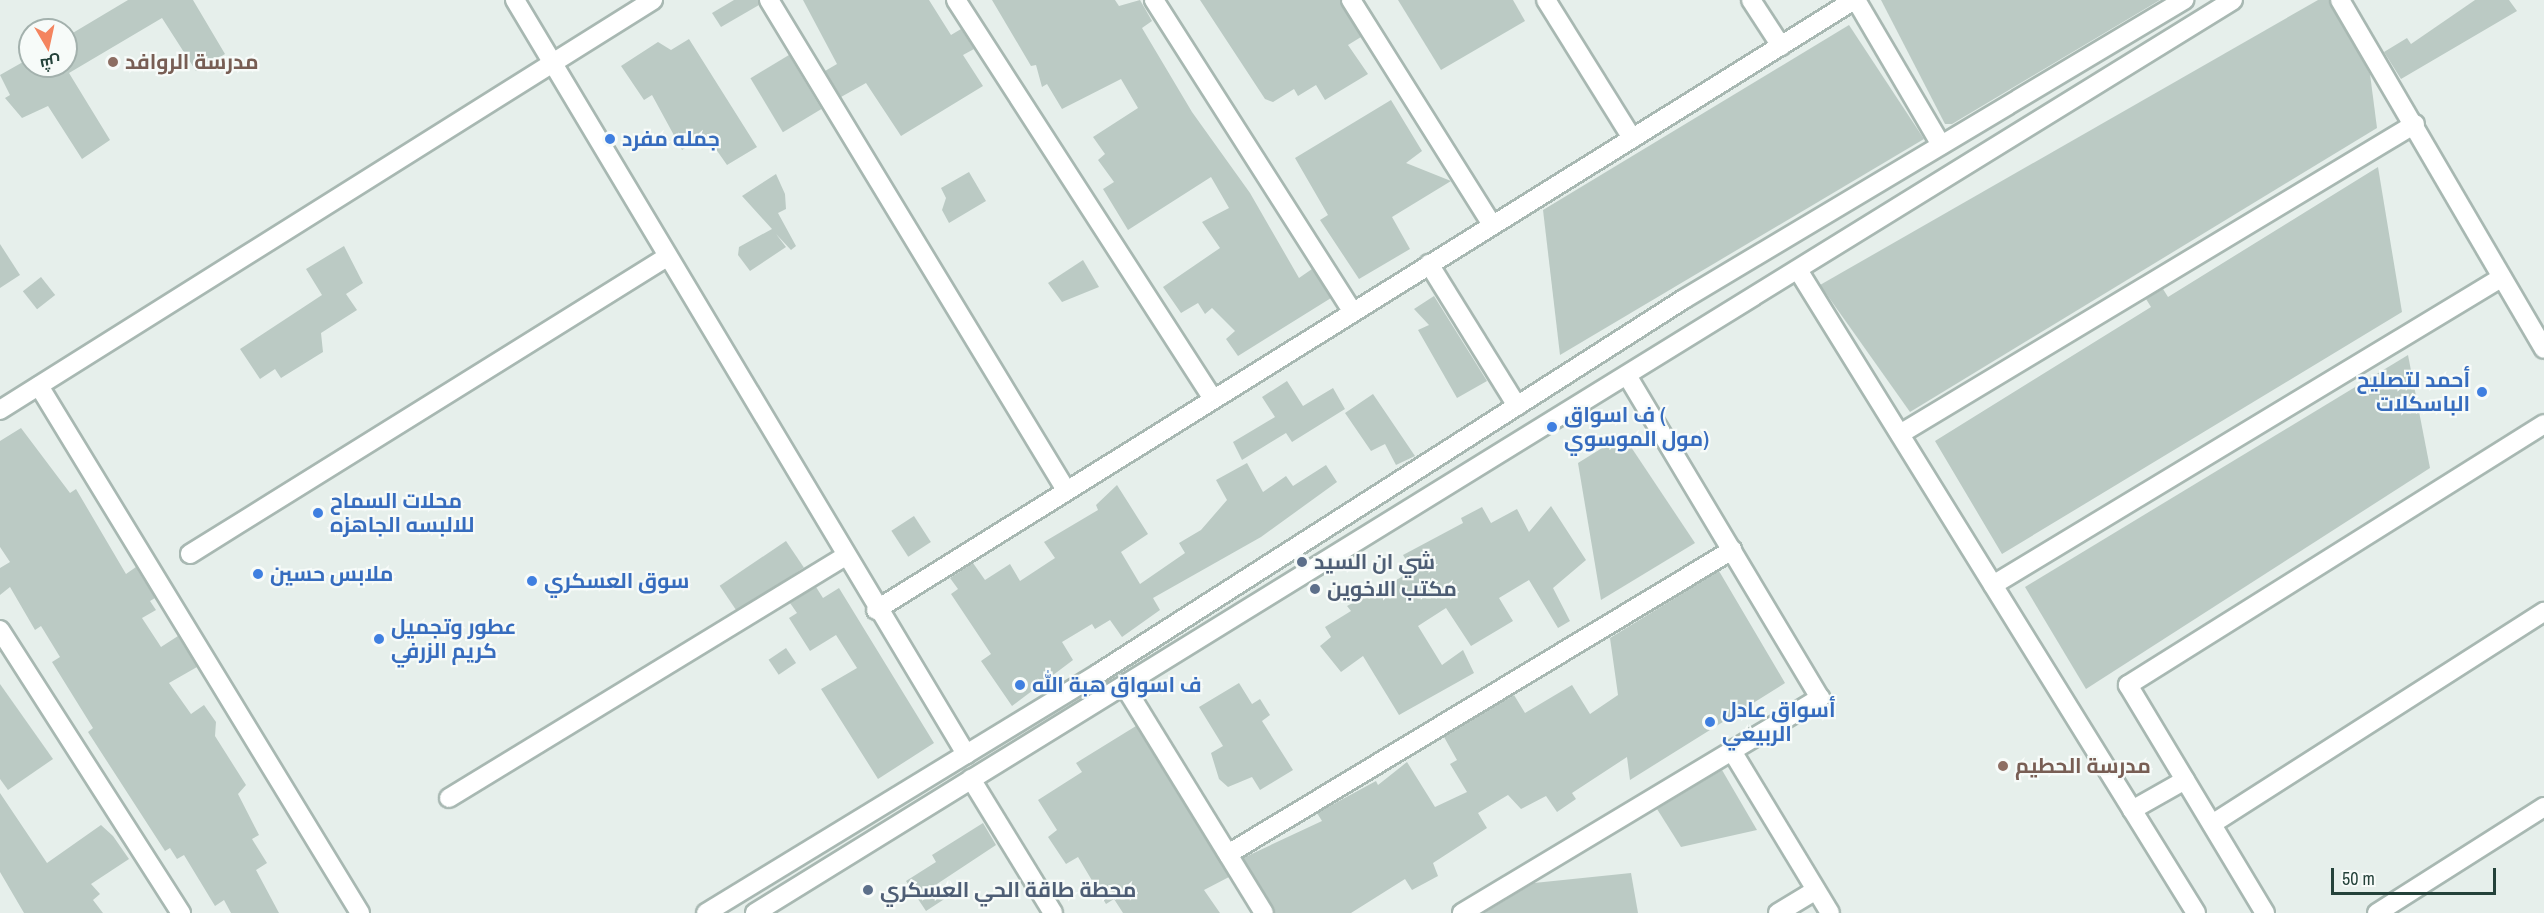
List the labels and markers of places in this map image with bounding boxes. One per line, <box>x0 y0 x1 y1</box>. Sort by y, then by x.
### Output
place label: مدرسة الروافد <box>125 49 259 75</box>
marker: مدرسة الروافد <box>106 55 120 69</box>
place label: جمله مفرد <box>622 126 720 152</box>
marker: جمله مفرد <box>603 132 617 146</box>
place label: أحمد لتصليح الباسكلات <box>2356 367 2470 417</box>
marker: أحمد لتصليح الباسكلات <box>2475 385 2489 399</box>
place label: ف اسواق ( مول الموسوي) <box>1564 402 1709 452</box>
marker: ف اسواق ( مول الموسوي) <box>1545 420 1559 434</box>
place label: محلات السماح للالبسه الجاهزه <box>330 488 474 538</box>
marker: محلات السماح للالبسه الجاهزه <box>311 506 325 520</box>
place label: شي ان السيد <box>1314 549 1435 575</box>
marker: شي ان السيد <box>1295 555 1309 569</box>
place label: ملابس حسين <box>270 561 393 587</box>
marker: ملابس حسين <box>251 567 265 581</box>
place label: سوق العسكري <box>544 568 689 594</box>
marker: سوق العسكري <box>525 574 539 588</box>
place label: مكتب الاخوين <box>1327 576 1457 602</box>
marker: مكتب الاخوين <box>1308 582 1322 596</box>
place label: عطور وتجميل كريم الزرفي <box>391 614 516 664</box>
marker: عطور وتجميل كريم الزرفي <box>372 632 386 646</box>
place label: ف اسواق هبة الله <box>1032 672 1202 698</box>
marker: ف اسواق هبة الله <box>1013 678 1027 692</box>
place label: أسواق عادل الربيعي <box>1722 697 1835 747</box>
marker: أسواق عادل الربيعي <box>1703 715 1717 729</box>
place label: مدرسة الحطيم <box>2015 753 2151 779</box>
marker: مدرسة الحطيم <box>1996 759 2010 773</box>
place label: محطة طاقة الحي العسكري <box>880 877 1136 903</box>
marker: محطة طاقة الحي العسكري <box>861 883 875 897</box>

